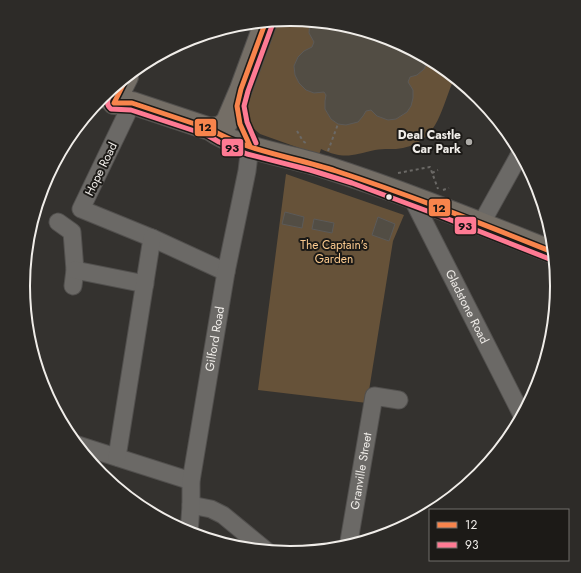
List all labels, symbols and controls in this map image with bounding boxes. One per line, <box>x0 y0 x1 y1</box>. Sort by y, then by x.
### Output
line badge: 12 <box>194 118 217 137</box>
text: 12 <box>199 119 211 135</box>
place label: Deal Castle Car Park <box>398 126 461 158</box>
marker: Deal Castle Car Park <box>464 137 474 147</box>
line badge: 93 <box>221 138 244 157</box>
street label: Hope Road <box>80 139 122 199</box>
text: 93 <box>225 140 239 156</box>
unlabelled marker <box>384 192 394 202</box>
line badge: 12 <box>428 198 451 217</box>
text: 12 <box>433 200 445 216</box>
line badge: 93 <box>454 216 477 235</box>
text: 93 <box>458 218 472 234</box>
park label: The Captain's Garden <box>300 236 368 268</box>
street label: Gladstone Road <box>441 266 493 347</box>
street label: Gilford Road <box>200 305 229 373</box>
street label: Granville Street <box>346 431 377 511</box>
legend <box>429 509 569 561</box>
text: 12 <box>465 516 477 534</box>
text: 93 <box>465 536 479 554</box>

